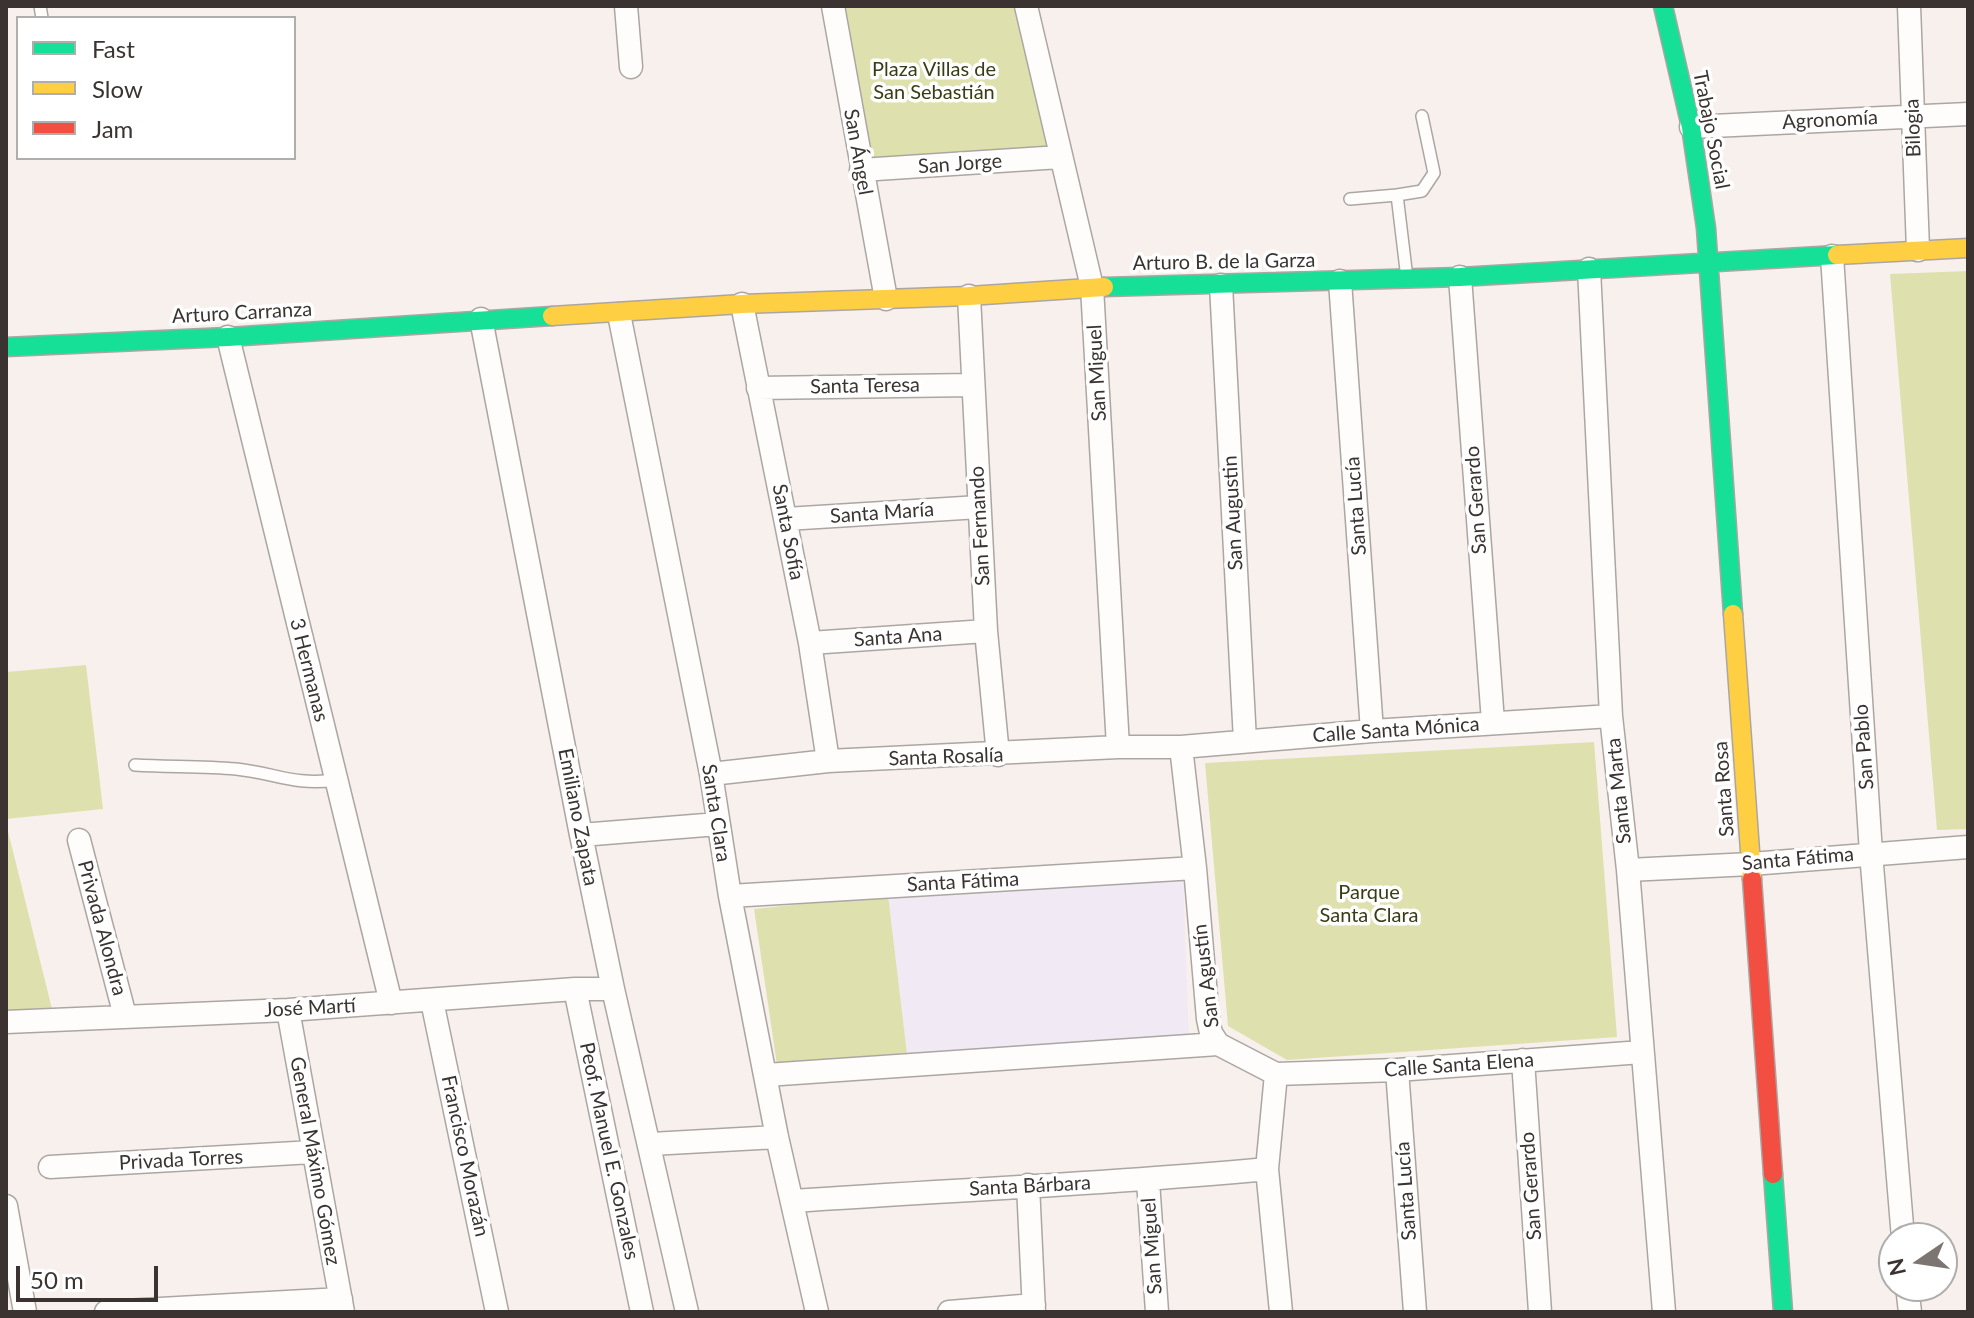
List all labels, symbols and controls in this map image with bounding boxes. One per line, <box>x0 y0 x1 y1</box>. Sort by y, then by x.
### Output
legend <box>16 16 296 160</box>
text: Fast <box>92 34 135 63</box>
park label: Plaza Villas de San Sebastián <box>872 58 996 105</box>
street label: Trabajo Social <box>1688 69 1734 191</box>
text: Slow <box>92 74 143 103</box>
street label: Bilogia <box>1900 98 1926 158</box>
street label: Agronomía <box>1782 106 1878 134</box>
street label: San Ángel <box>839 107 877 197</box>
text: Jam <box>92 114 133 143</box>
street label: San Jorge <box>917 149 1003 179</box>
street label: Arturo B. de la Garza <box>1132 248 1316 276</box>
street label: Arturo Carranza <box>171 297 313 329</box>
street label: San Miguel <box>1082 324 1112 422</box>
street label: Santa Teresa <box>810 373 920 399</box>
street label: San Gerardo <box>1460 445 1492 555</box>
street label: San Augustin <box>1218 455 1248 571</box>
street label: Santa Lucía <box>1341 456 1371 556</box>
street label: San Fernando <box>965 465 995 587</box>
street label: Santa Sofía <box>767 482 809 582</box>
street label: Santa María <box>829 497 935 529</box>
street label: 3 Hermanas <box>285 616 333 724</box>
street label: Santa Ana <box>853 622 943 652</box>
street label: San Pablo <box>1849 703 1879 791</box>
street label: Calle Santa Mónica <box>1312 712 1480 748</box>
street label: Santa Marta <box>1601 737 1637 845</box>
street label: Santa Rosa <box>1709 740 1739 838</box>
street label: Santa Rosalía <box>888 743 1004 771</box>
street label: Emiliano Zapata <box>553 746 603 888</box>
street label: Santa Clara <box>696 762 736 864</box>
street label: Santa Fátima <box>1741 842 1855 876</box>
street label: Privada Alondra <box>72 858 132 998</box>
street label: Santa Fátima <box>906 867 1020 897</box>
park label: Parque Santa Clara <box>1320 881 1418 928</box>
street label: San Agustín <box>1188 923 1224 1029</box>
street label: José Martí <box>264 994 356 1022</box>
street label: Peof. Manuel E. Gonzales <box>574 1040 644 1262</box>
street label: Calle Santa Elena <box>1383 1048 1535 1082</box>
street label: General Máximo Gómez <box>285 1055 345 1267</box>
street label: Francisco Morazán <box>436 1073 494 1239</box>
street label: San Gerardo <box>1515 1131 1547 1241</box>
street label: Santa Lucía <box>1391 1141 1421 1241</box>
street label: Privada Torres <box>118 1145 244 1175</box>
street label: Santa Bárbara <box>968 1171 1092 1201</box>
street label: San Miguel <box>1137 1197 1167 1295</box>
north arrow <box>1878 1222 1958 1302</box>
scale bar <box>20 1250 162 1300</box>
text: N <box>1881 1256 1911 1278</box>
text: 50 m <box>30 1265 84 1294</box>

